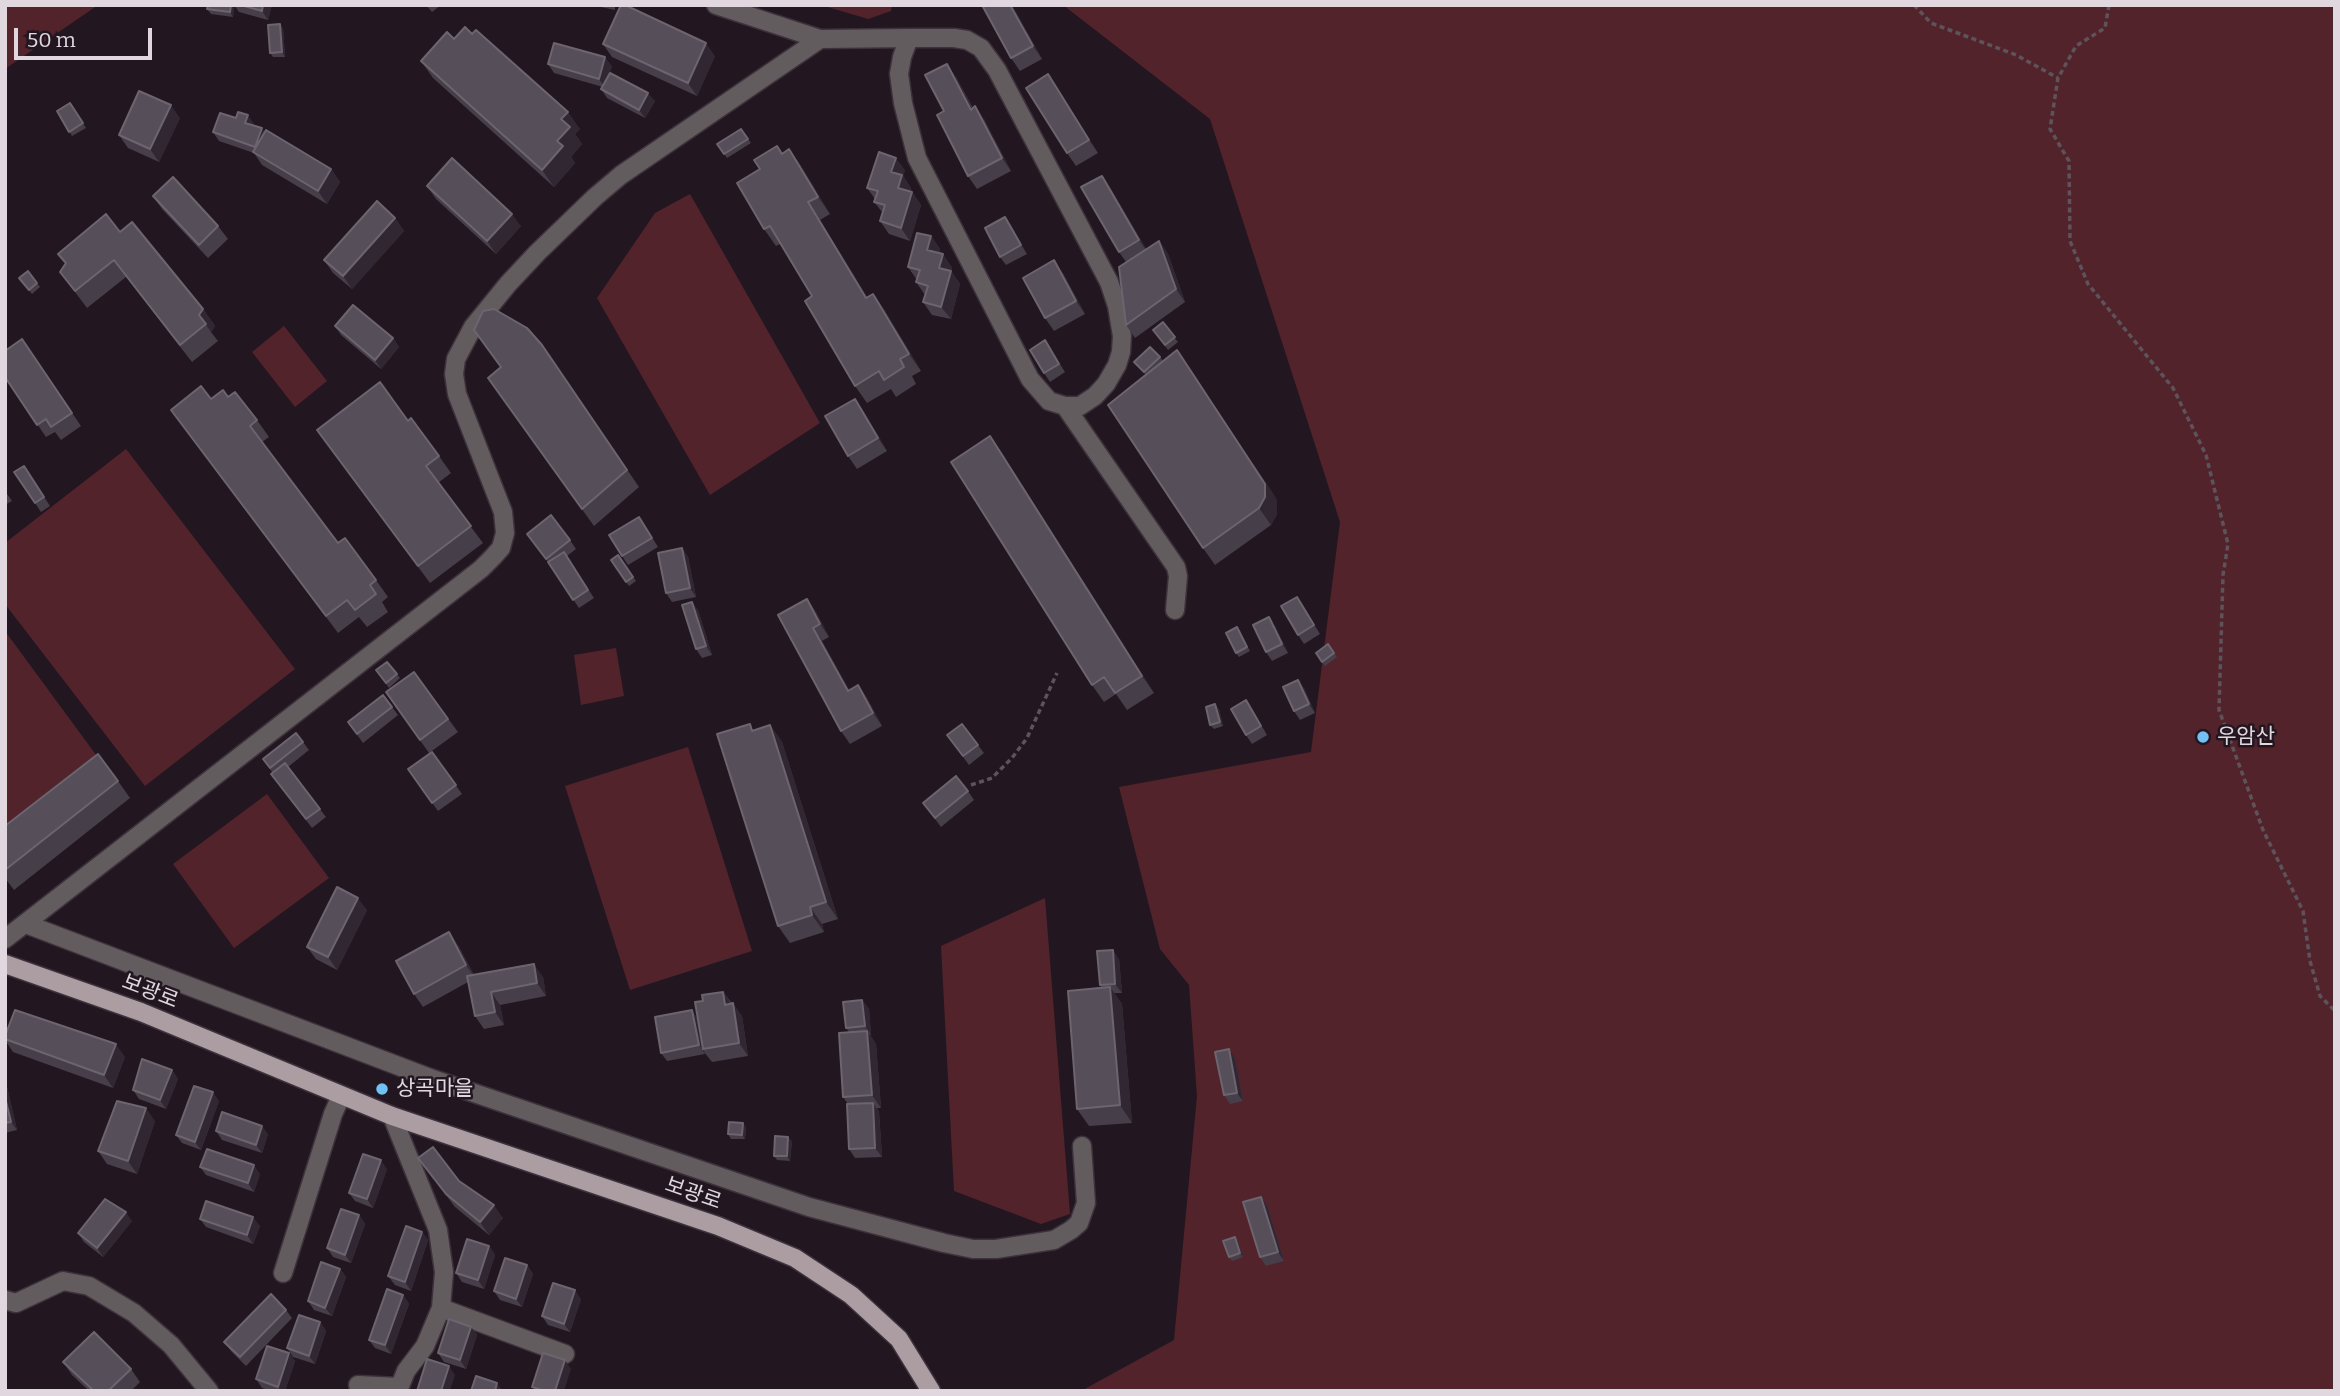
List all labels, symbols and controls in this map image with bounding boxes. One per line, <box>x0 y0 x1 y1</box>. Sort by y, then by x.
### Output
scale bar <box>18 14 156 58</box>
text: 50 m <box>27 27 76 53</box>
place label: 우암산 <box>2217 724 2275 750</box>
marker: 우암산 <box>2195 729 2211 745</box>
street label: 보광로 <box>118 970 182 1014</box>
place label: 상곡마을 <box>396 1076 473 1102</box>
marker: 상곡마을 <box>374 1081 390 1097</box>
street label: 보광로 <box>661 1173 725 1215</box>

